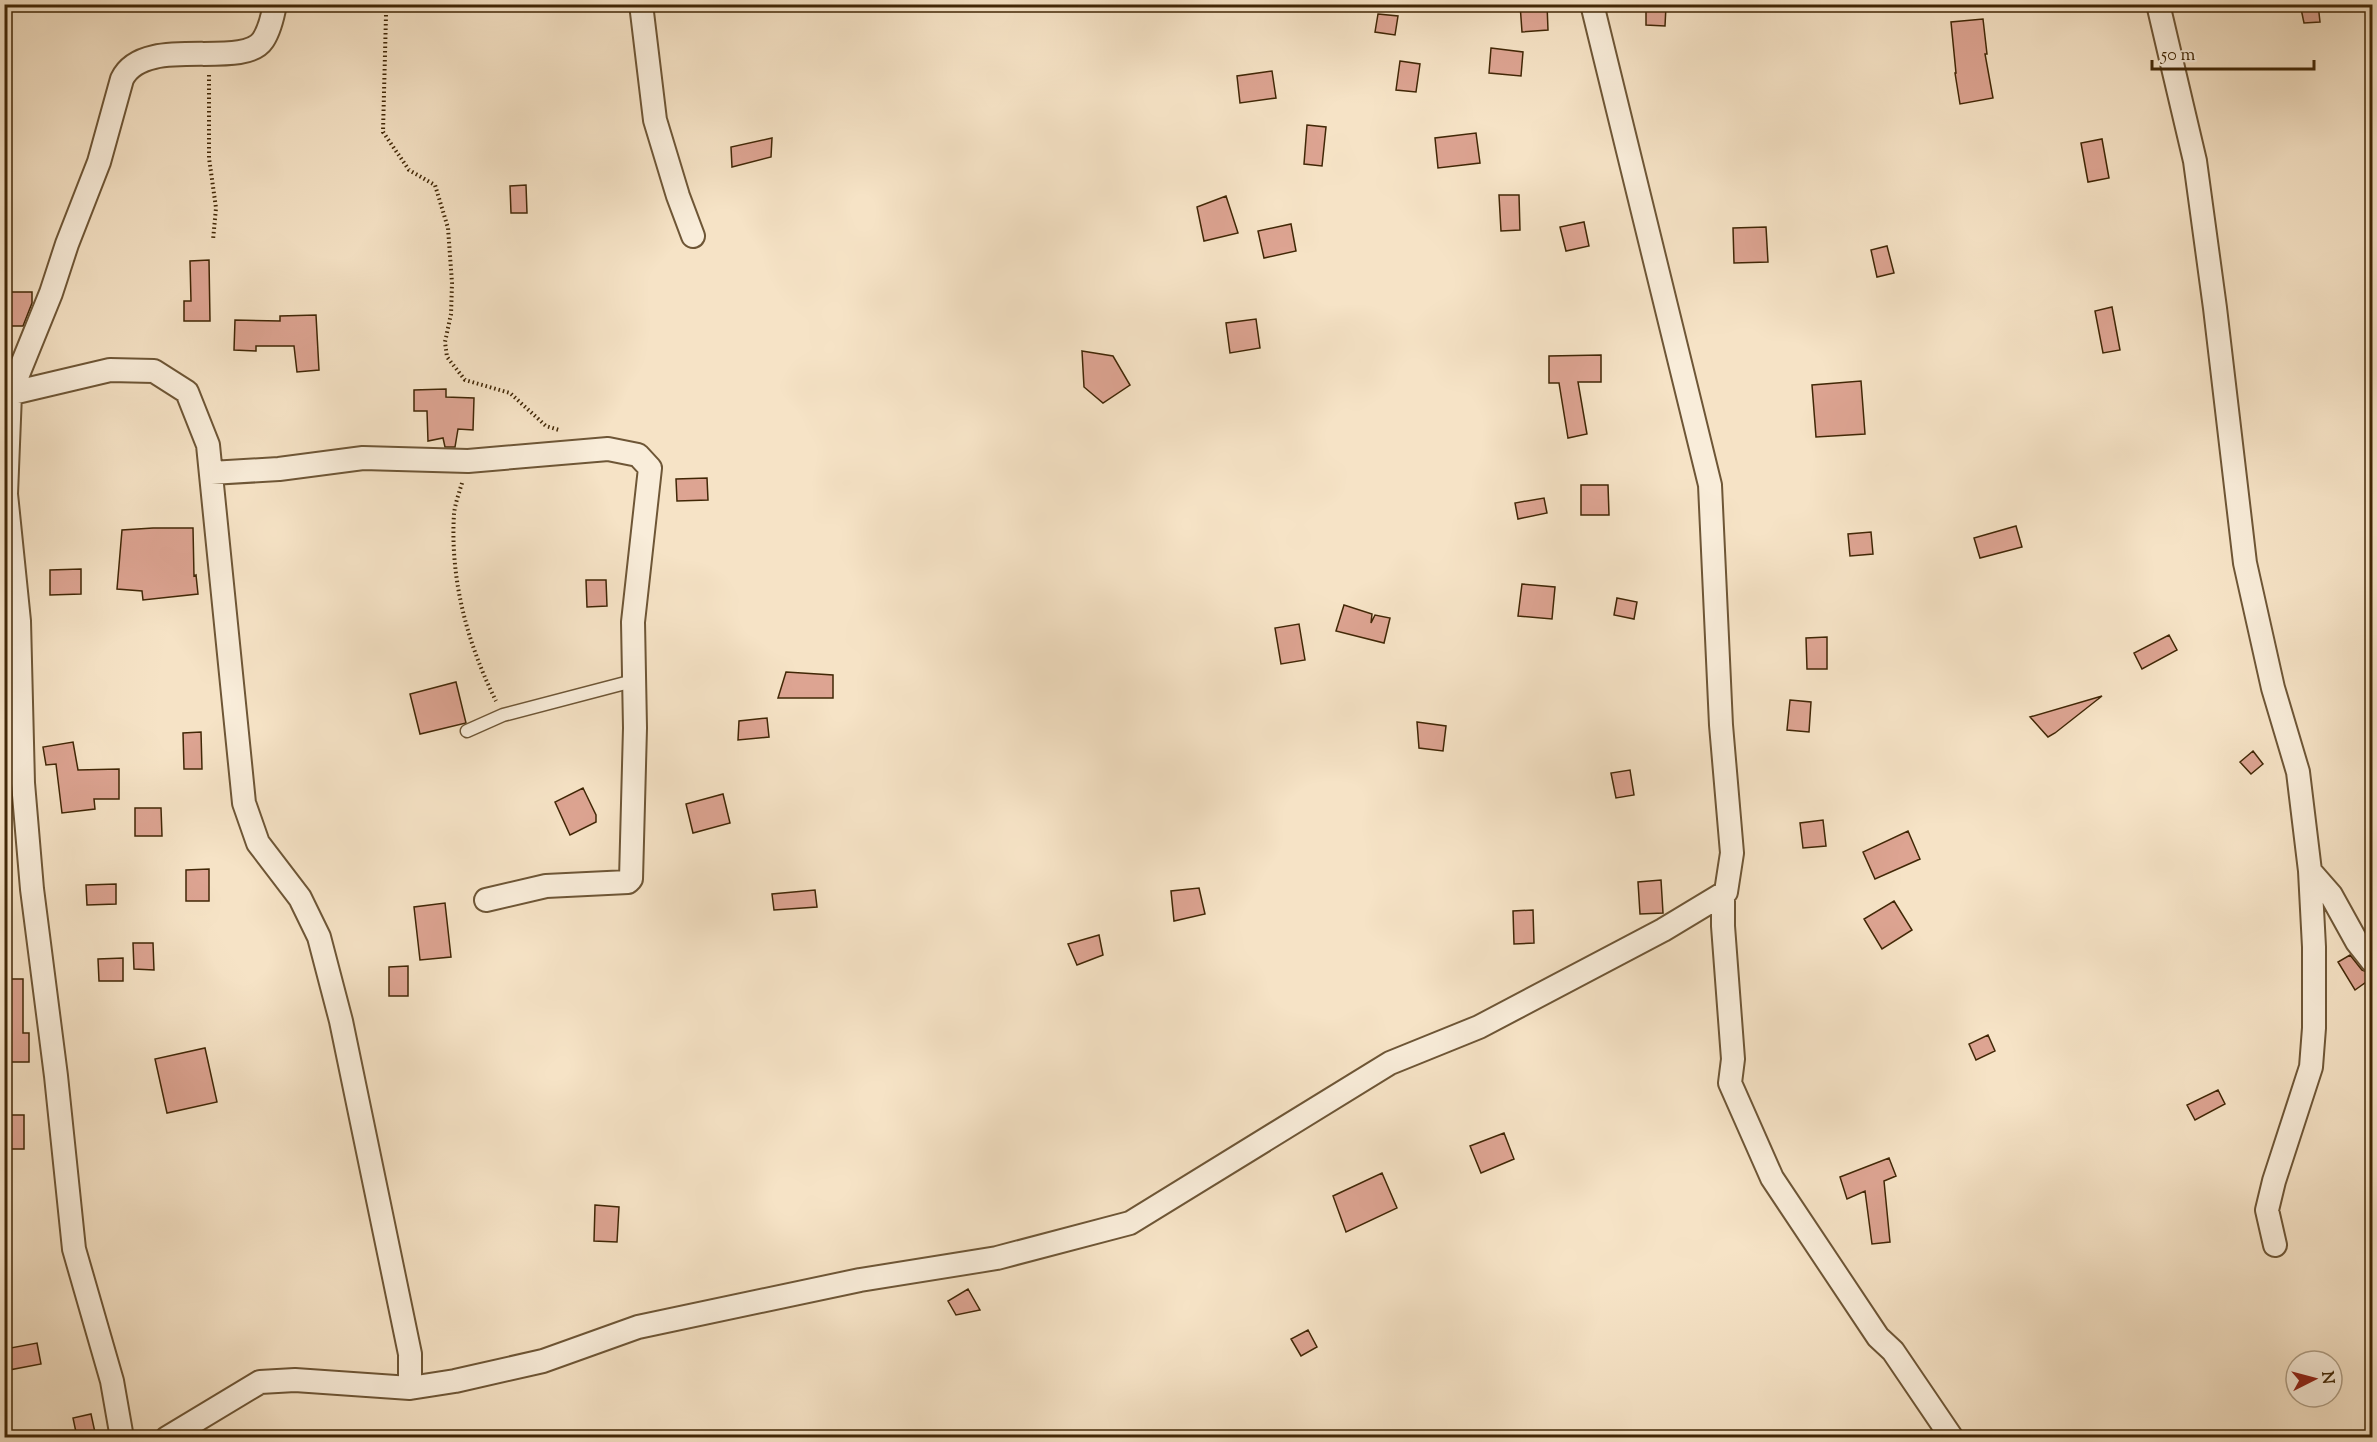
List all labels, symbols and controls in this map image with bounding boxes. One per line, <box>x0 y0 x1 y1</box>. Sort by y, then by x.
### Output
scale bar <box>2152 33 2314 71</box>
text: 50 m <box>2160 43 2196 69</box>
north arrow <box>2284 1349 2344 1409</box>
text: N <box>2314 1370 2339 1385</box>

